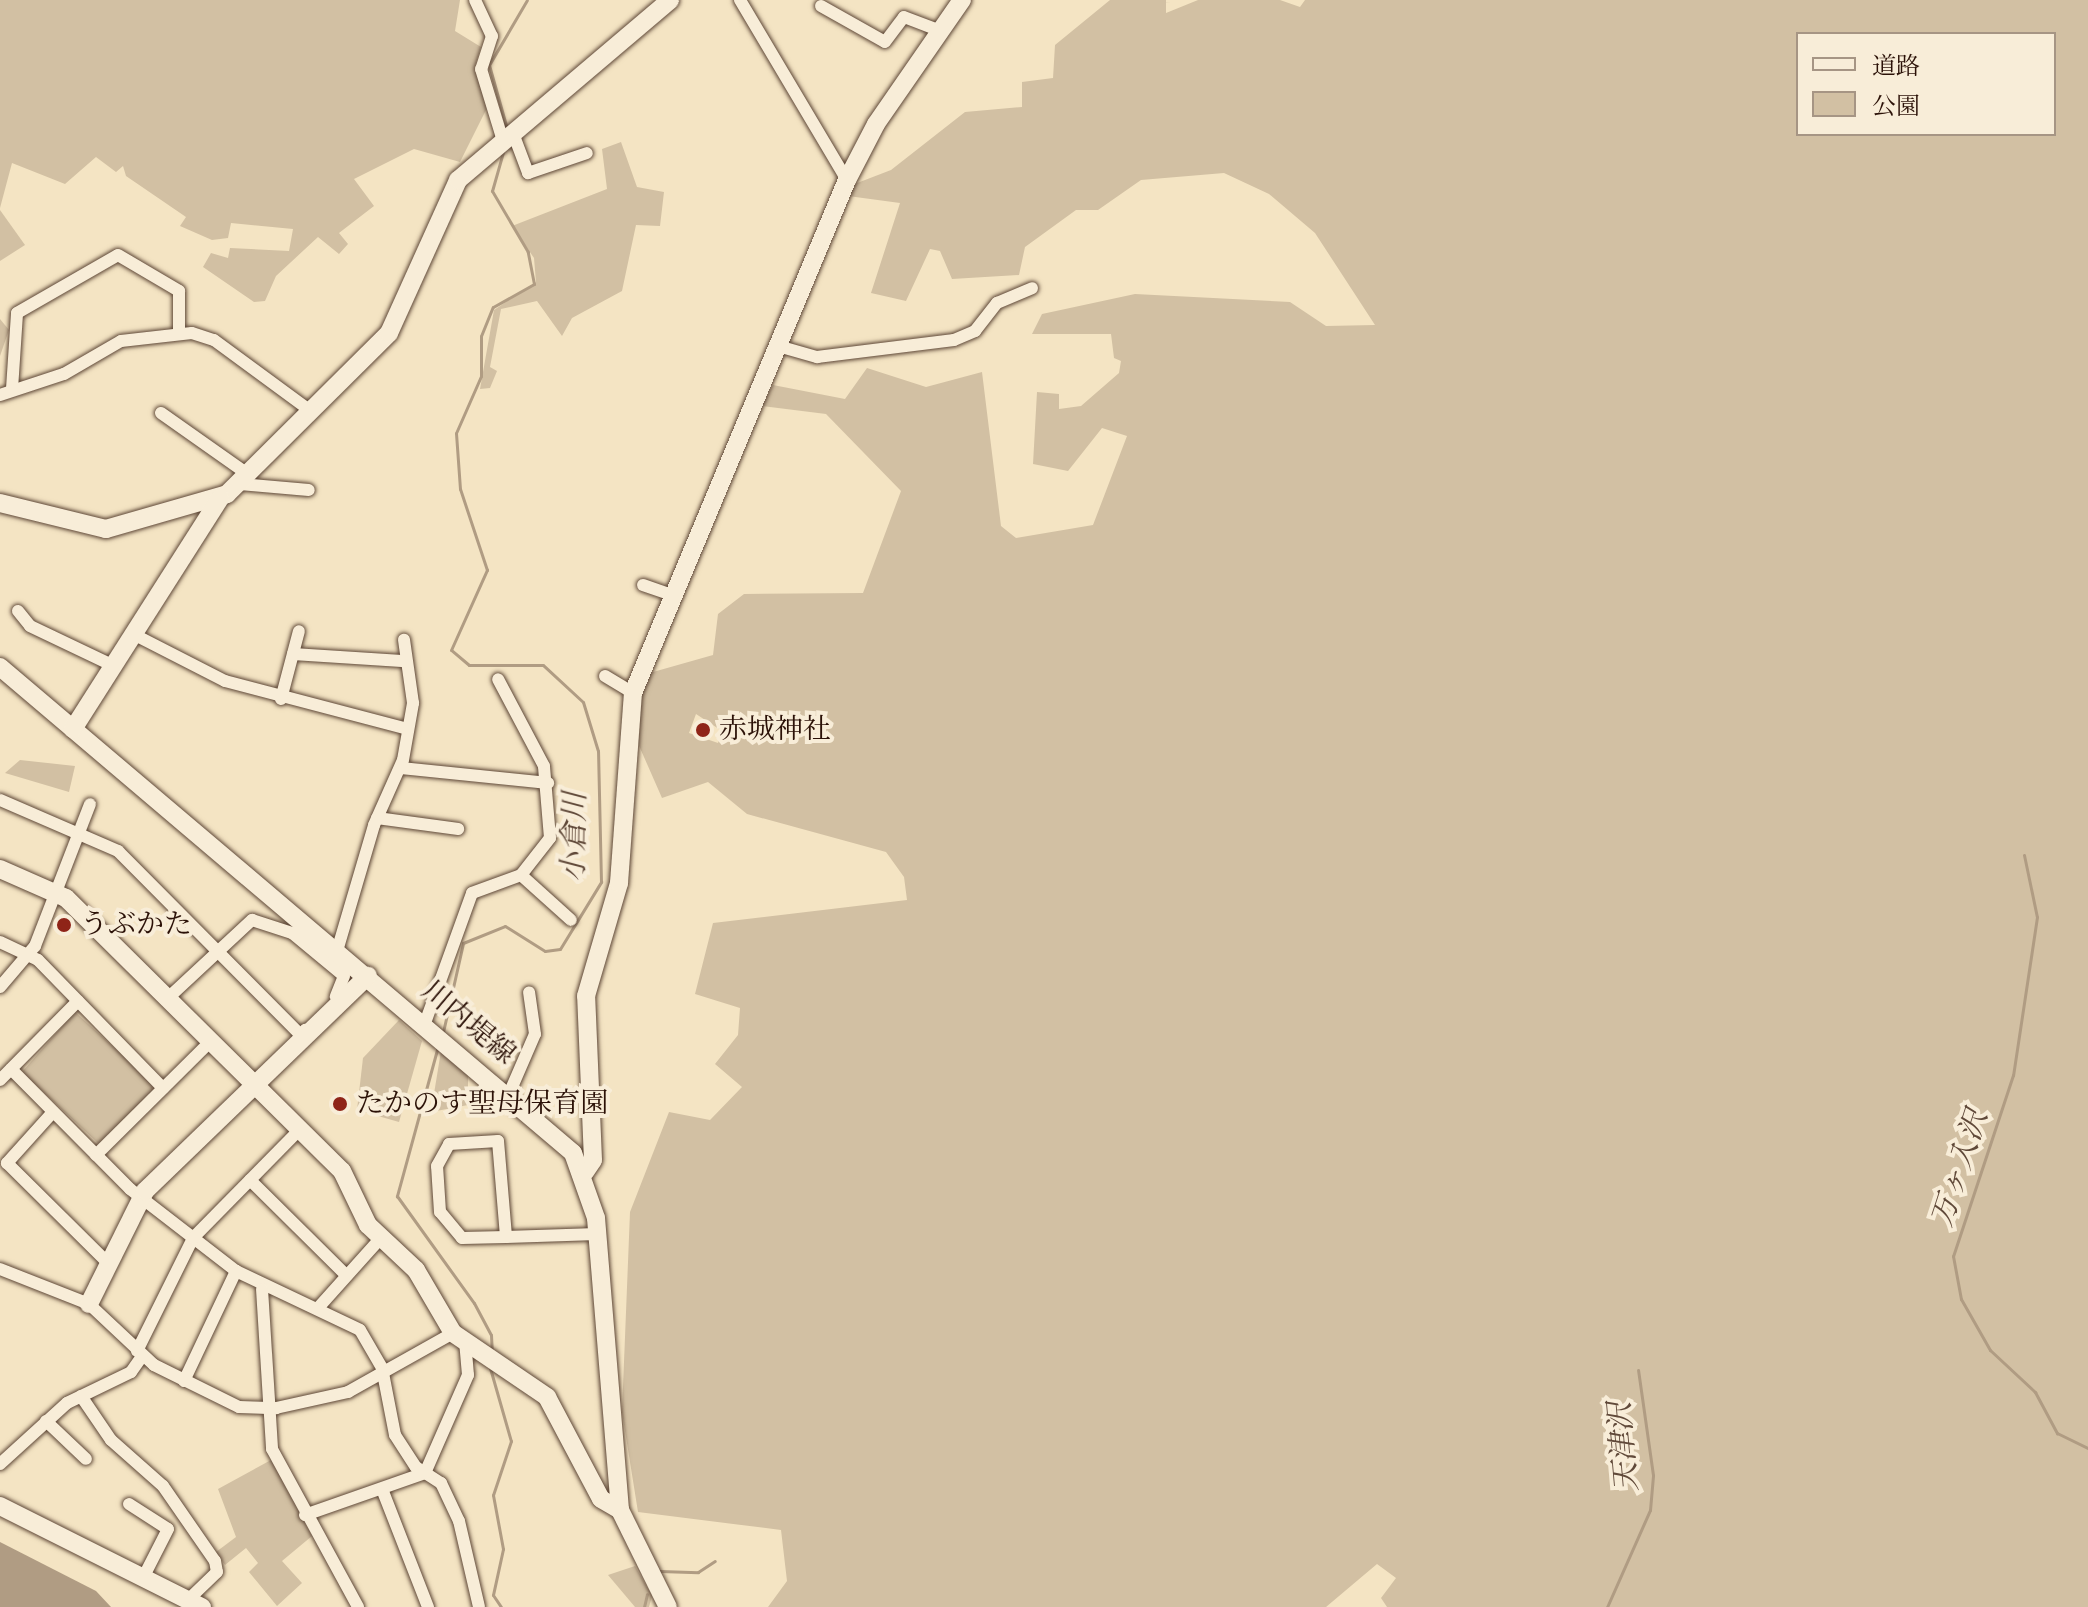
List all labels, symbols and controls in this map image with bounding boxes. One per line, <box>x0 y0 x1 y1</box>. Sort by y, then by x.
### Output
legend <box>1796 32 2056 136</box>
text: 道路 <box>1872 52 1920 82</box>
text: 公園 <box>1872 92 1920 122</box>
place label: 赤城神社 <box>719 713 831 747</box>
marker: 赤城神社 <box>694 721 712 739</box>
water label: 小倉川 <box>557 792 595 882</box>
place label: うぶかた <box>80 908 192 942</box>
marker: うぶかた <box>55 916 73 934</box>
street label: 川内堤線 <box>414 974 522 1072</box>
place label: たかのす聖母保育園 <box>356 1087 608 1121</box>
marker: たかのす聖母保育園 <box>331 1095 349 1113</box>
water label: 万ヶ入沢 <box>1925 1106 1997 1232</box>
water label: 天津沢 <box>1603 1401 1647 1493</box>

